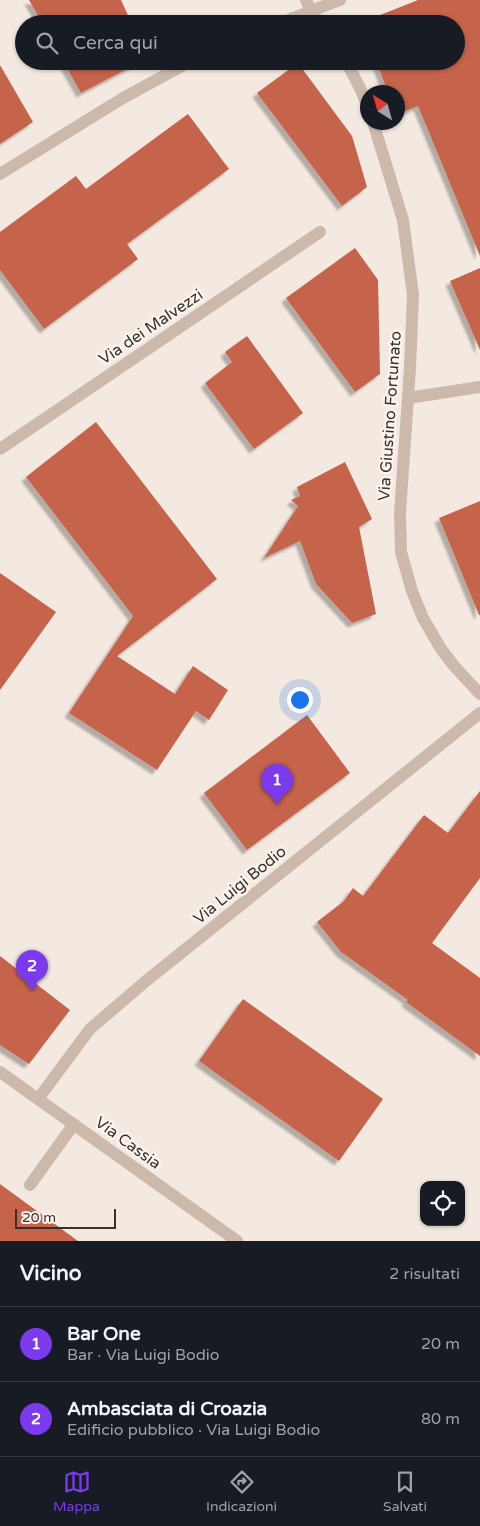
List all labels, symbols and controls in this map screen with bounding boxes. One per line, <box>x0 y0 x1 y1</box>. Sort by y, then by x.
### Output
search box <box>15 15 465 70</box>
icon: search <box>33 29 61 57</box>
text: Cerca qui <box>73 32 158 54</box>
north arrow <box>360 85 405 130</box>
street label: Via dei Malvezzi <box>95 285 207 369</box>
street label: Via Giustino Fortunato <box>374 330 406 502</box>
your location <box>287 687 313 713</box>
pin: 1 <box>261 764 293 805</box>
street label: Via Luigi Bodio <box>189 841 291 929</box>
pin: 2 <box>16 950 48 991</box>
street label: Via Cassia <box>91 1112 165 1174</box>
map controls <box>420 1181 465 1226</box>
button: locate <box>420 1181 465 1226</box>
scale bar <box>15 1206 116 1229</box>
text: 20 m <box>22 1209 56 1226</box>
text: Vicino <box>20 1261 82 1286</box>
text: 2 risultati <box>389 1264 460 1284</box>
text: Bar One <box>67 1323 141 1345</box>
text: 1 <box>31 1334 41 1354</box>
text: 20 m <box>421 1334 460 1354</box>
text: Bar · Via Luigi Bodio <box>67 1345 220 1365</box>
text: Ambasciata di Croazia <box>67 1398 267 1420</box>
text: 2 <box>31 1409 41 1429</box>
text: 80 m <box>421 1409 460 1429</box>
text: Edificio pubblico · Via Luigi Bodio <box>67 1420 320 1440</box>
tab: Mappa <box>53 1468 100 1515</box>
tab: Indicazioni <box>206 1468 277 1515</box>
tab: Salvati <box>383 1468 427 1515</box>

